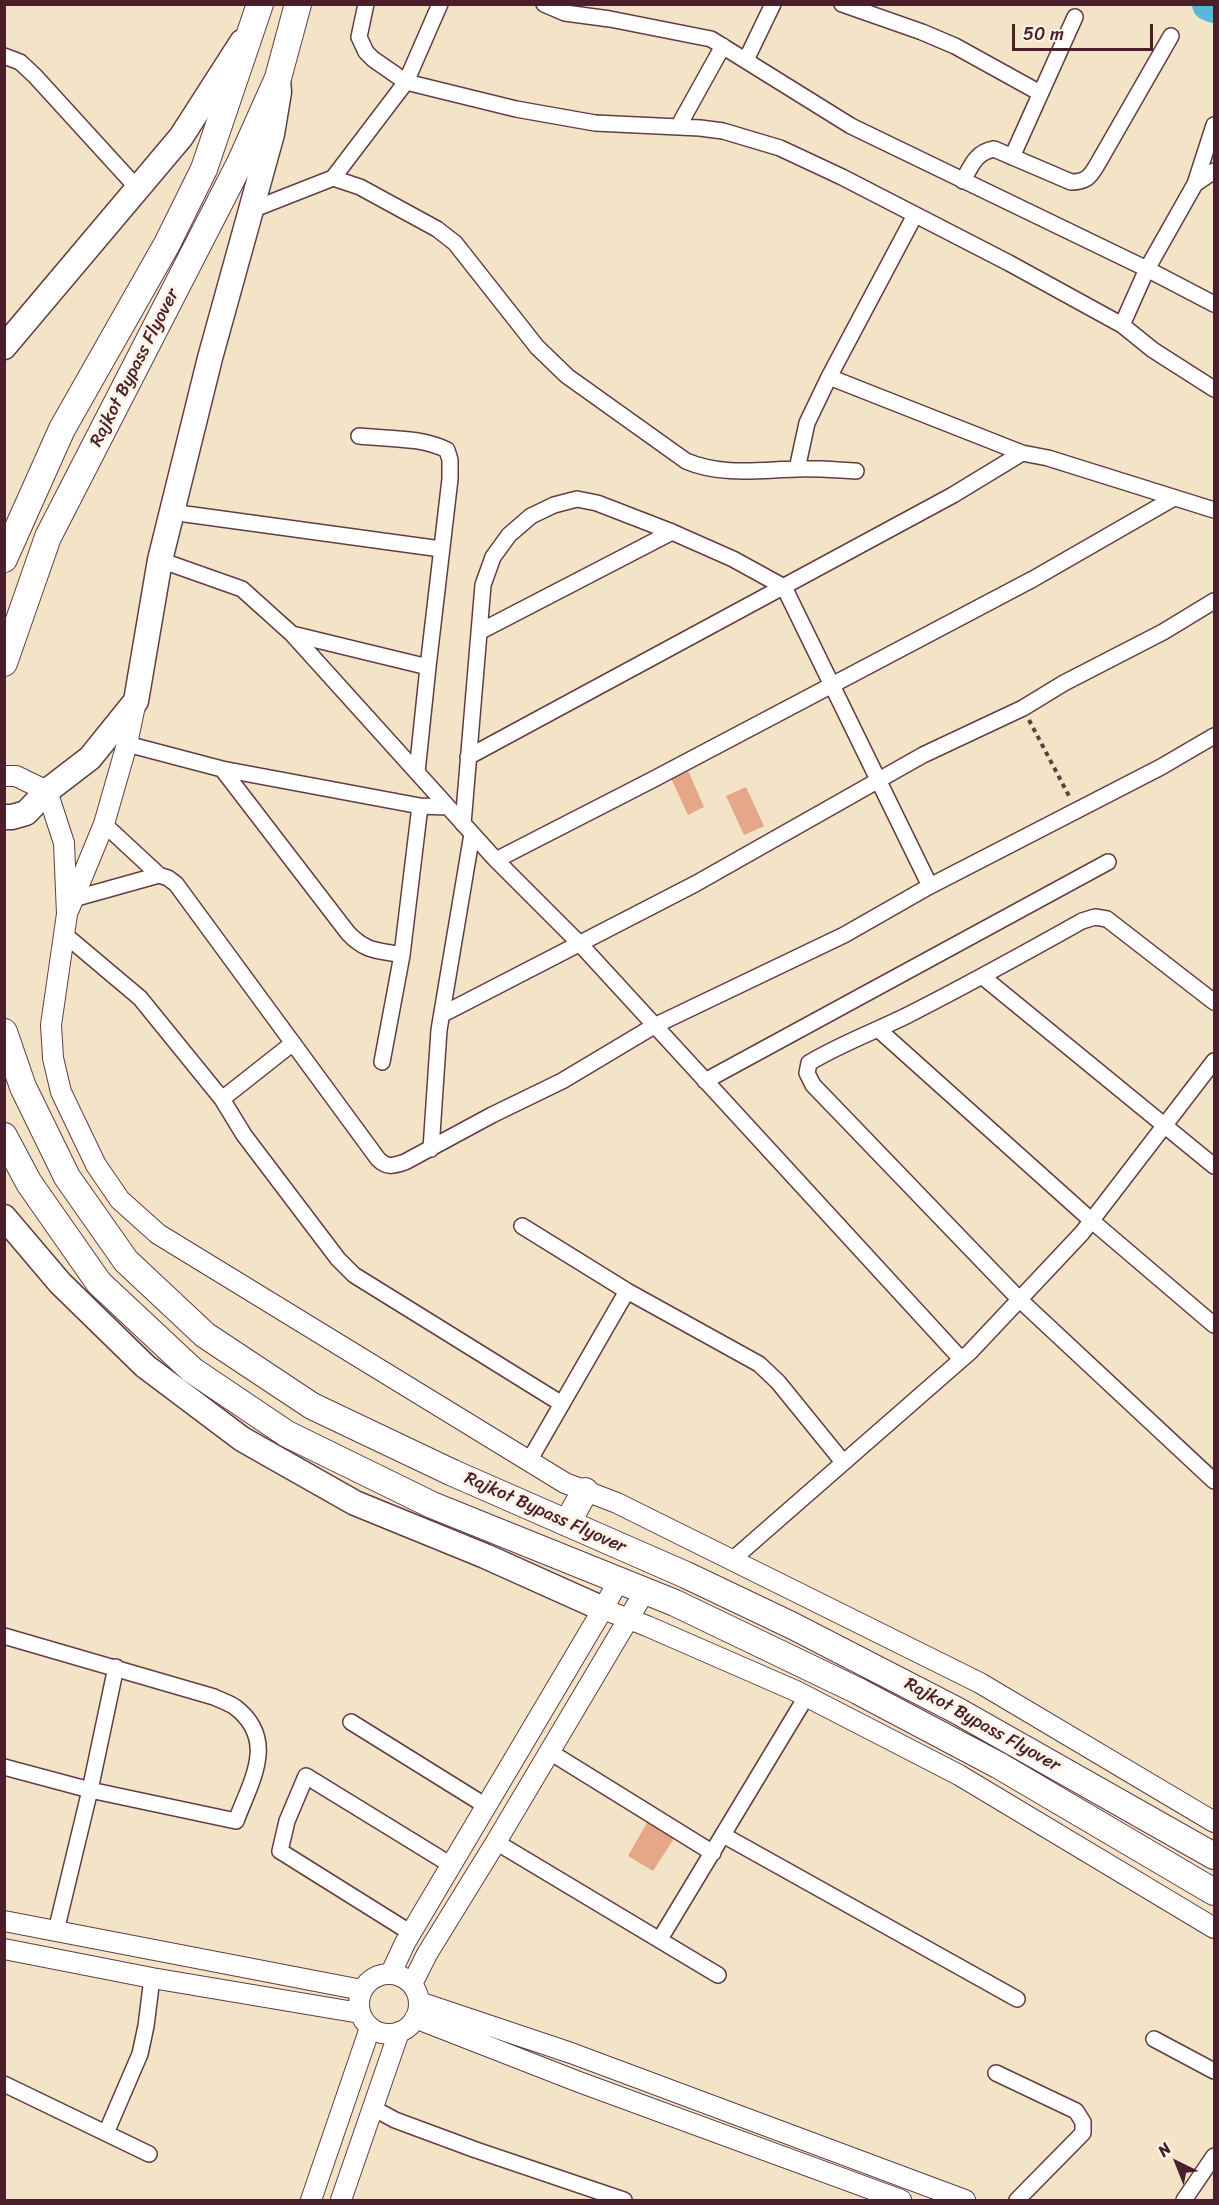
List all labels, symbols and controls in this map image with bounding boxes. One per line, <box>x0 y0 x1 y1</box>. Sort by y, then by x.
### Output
scale bar <box>1015 12 1156 50</box>
text: 50 m <box>1023 18 1064 50</box>
street label: Rajkot Bypass Flyover <box>86 285 184 451</box>
street label: Rajkot Bypass Flyover <box>461 1468 629 1558</box>
street label: Rajkot Bypass Flyover <box>900 1673 1064 1777</box>
north arrow <box>1147 2133 1207 2193</box>
text: N <box>1150 2135 1178 2164</box>

